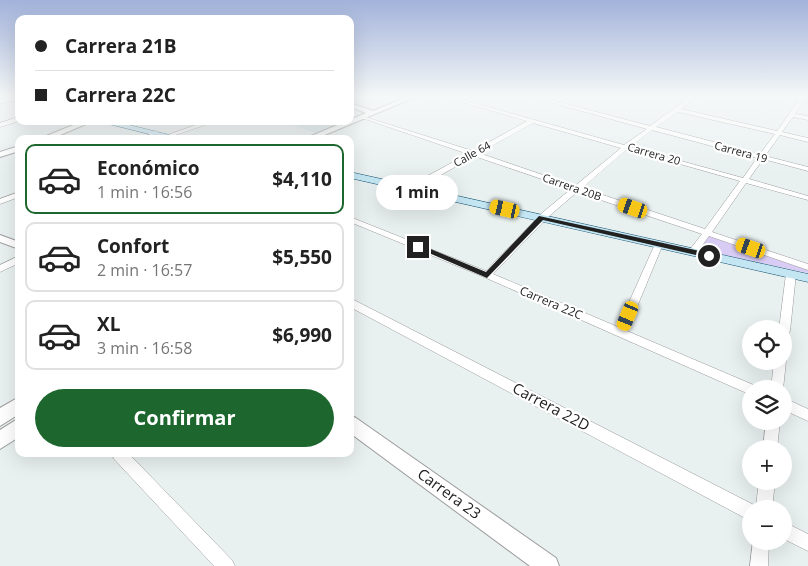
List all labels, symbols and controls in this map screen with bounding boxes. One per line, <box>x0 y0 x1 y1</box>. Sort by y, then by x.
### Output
text: Carrera 21B <box>65 33 177 59</box>
text: Carrera 22C <box>65 82 176 108</box>
street label: Calle 64 <box>451 137 494 170</box>
street label: Carrera 19 <box>713 137 769 166</box>
street label: Carrera 20 <box>626 139 682 168</box>
text: Económico <box>97 155 199 181</box>
icon: car <box>37 157 82 202</box>
text: $4,110 <box>272 166 332 192</box>
street label: Carrera 20B <box>541 169 604 204</box>
callout: 1 min <box>377 174 459 210</box>
text: 1 min · 16:56 <box>97 181 192 203</box>
text: 1 min <box>395 181 439 203</box>
car <box>616 196 649 220</box>
car <box>488 198 521 220</box>
text: Confort <box>97 233 169 259</box>
icon: car <box>37 235 82 280</box>
route end <box>407 236 429 258</box>
car <box>734 236 767 260</box>
text: $5,550 <box>272 244 332 270</box>
route start <box>698 245 720 267</box>
text: 2 min · 16:57 <box>97 259 192 281</box>
street label: Carrera 22C <box>517 282 586 324</box>
car <box>615 299 640 333</box>
text: XL <box>97 311 120 337</box>
icon: car <box>37 313 82 358</box>
map controls <box>742 320 792 550</box>
button: locate <box>742 320 792 370</box>
text: $6,990 <box>272 322 332 348</box>
text: 3 min · 16:58 <box>97 337 192 359</box>
street label: Carrera 22D <box>509 377 594 435</box>
button: layers <box>742 380 792 430</box>
button: Confirmar <box>35 389 334 447</box>
button: + <box>742 440 792 490</box>
street label: Carrera 23 <box>414 463 485 523</box>
button: − <box>742 500 792 550</box>

